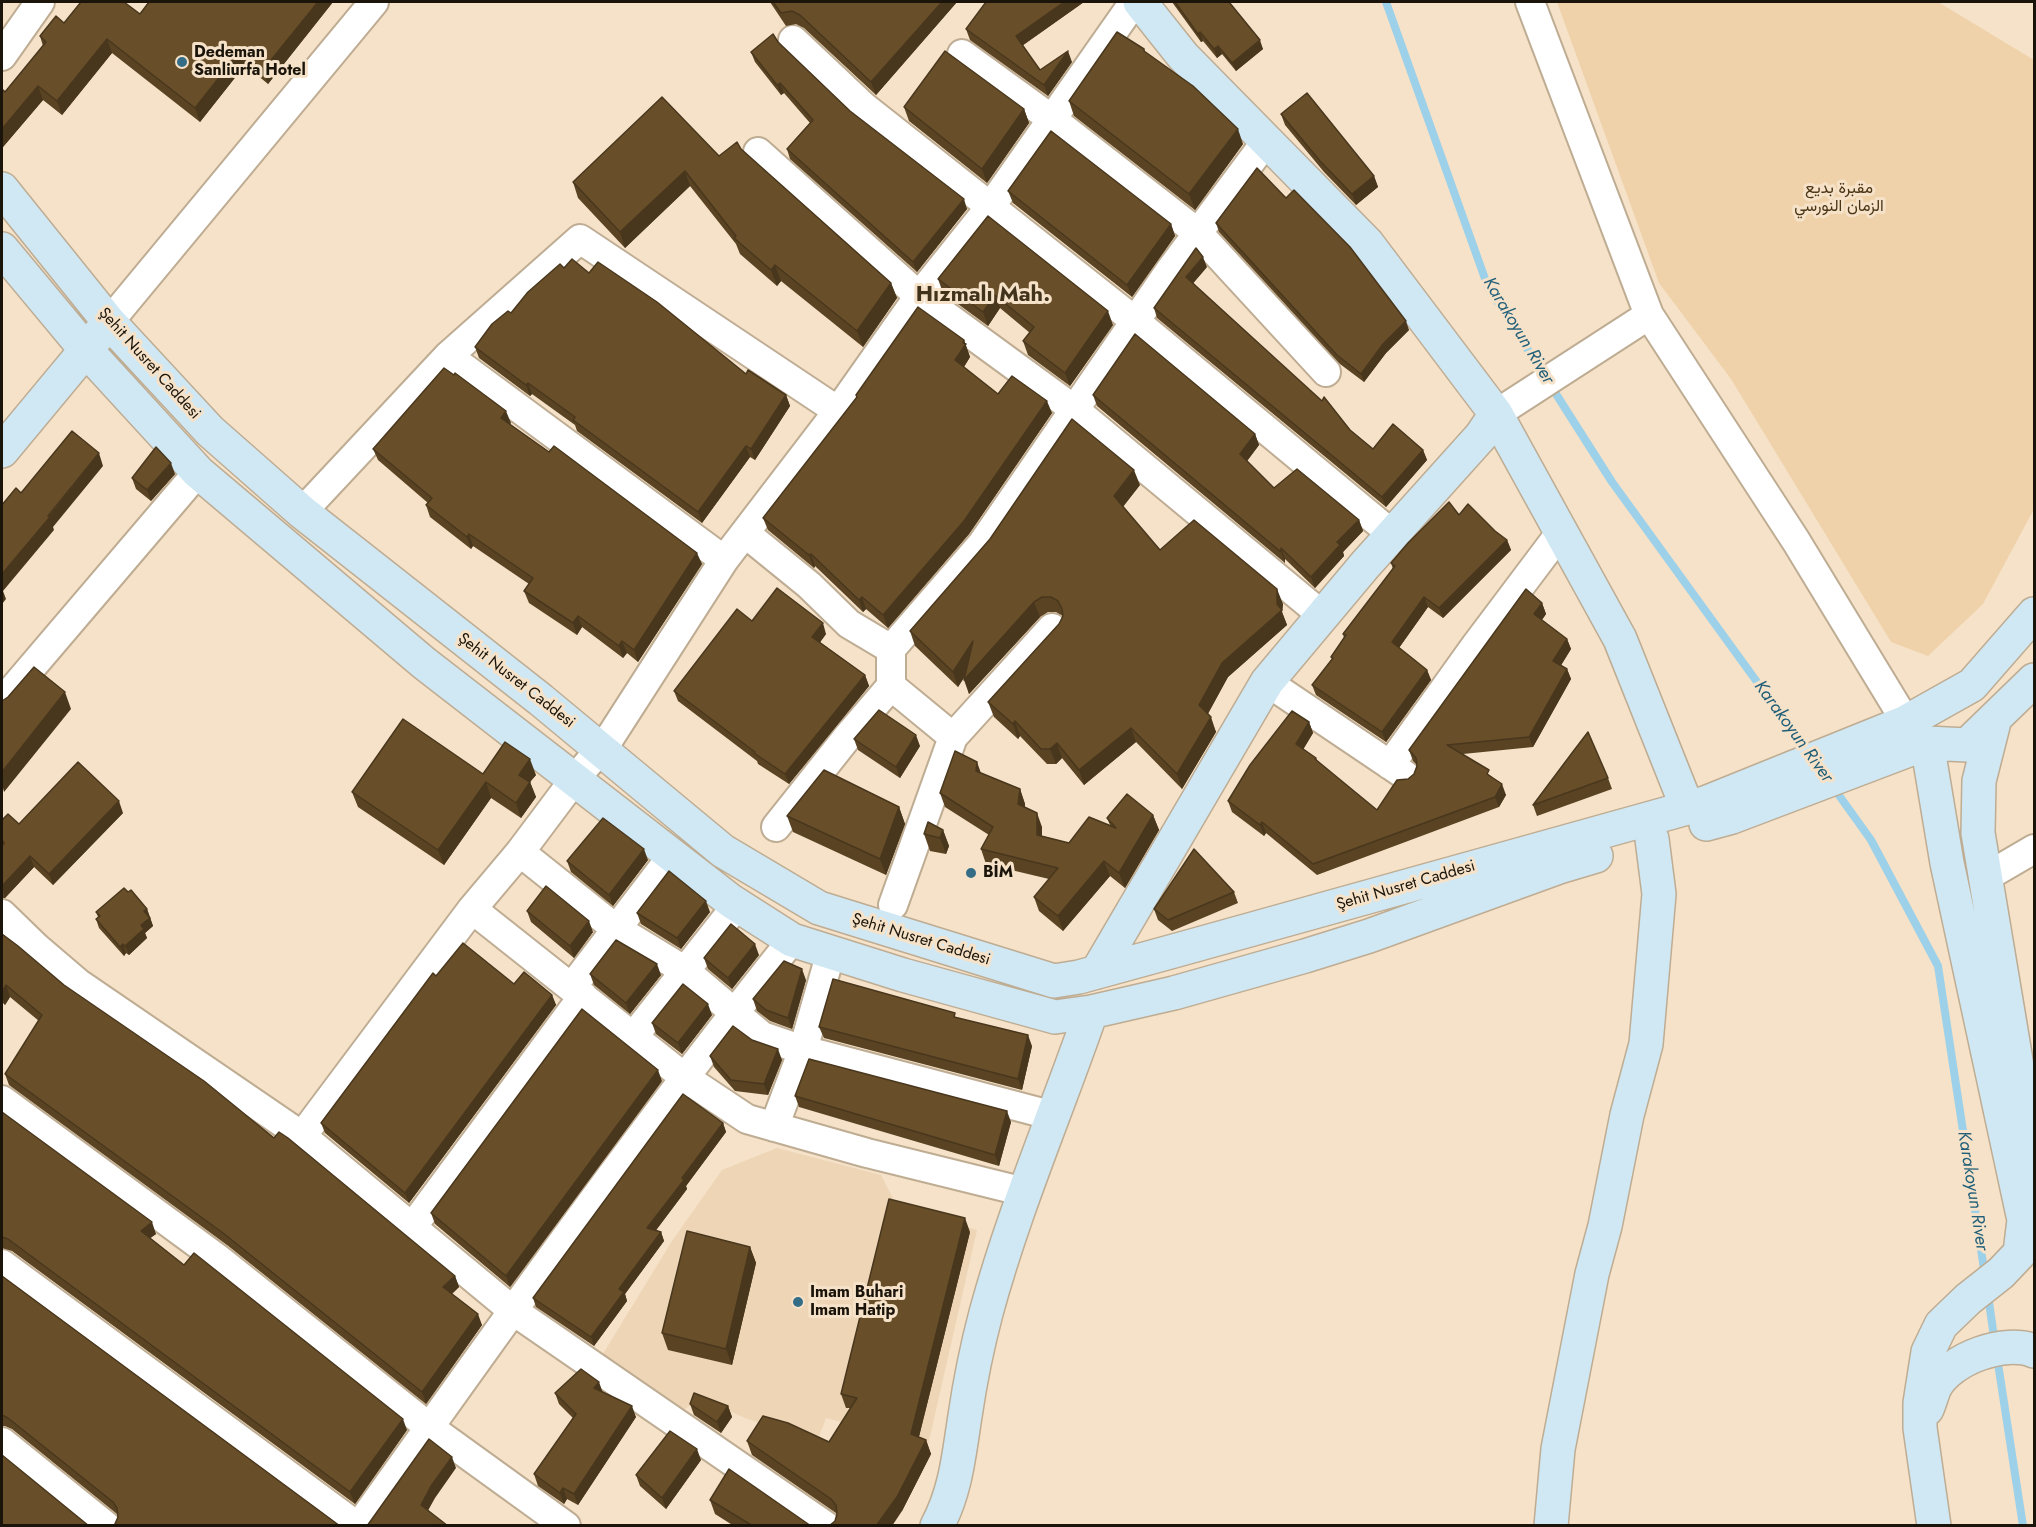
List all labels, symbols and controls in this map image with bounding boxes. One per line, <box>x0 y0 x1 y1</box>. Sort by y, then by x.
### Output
place label: Dedeman Sanliurfa Hotel <box>194 43 306 81</box>
marker: Dedeman Sanliurfa Hotel <box>175 55 189 69</box>
park label: مقبرة بديع الزمان النورسي <box>1794 179 1884 217</box>
water label: Karakoyun River <box>1478 274 1558 388</box>
district label: Hızmalı Mah. <box>916 283 1050 309</box>
street label: Şehit Nusret Caddesi <box>94 304 204 424</box>
street label: Şehit Nusret Caddesi <box>454 629 578 733</box>
water label: Karakoyun River <box>1749 677 1837 787</box>
street label: Şehit Nusret Caddesi <box>1334 857 1478 915</box>
place label: BİM <box>983 863 1013 883</box>
marker: BİM <box>964 866 978 880</box>
street label: Şehit Nusret Caddesi <box>850 910 992 970</box>
water label: Karakoyun River <box>1952 1130 1992 1252</box>
place label: Imam Buhari Imam Hatip <box>810 1283 903 1321</box>
marker: Imam Buhari Imam Hatip <box>791 1295 805 1309</box>

